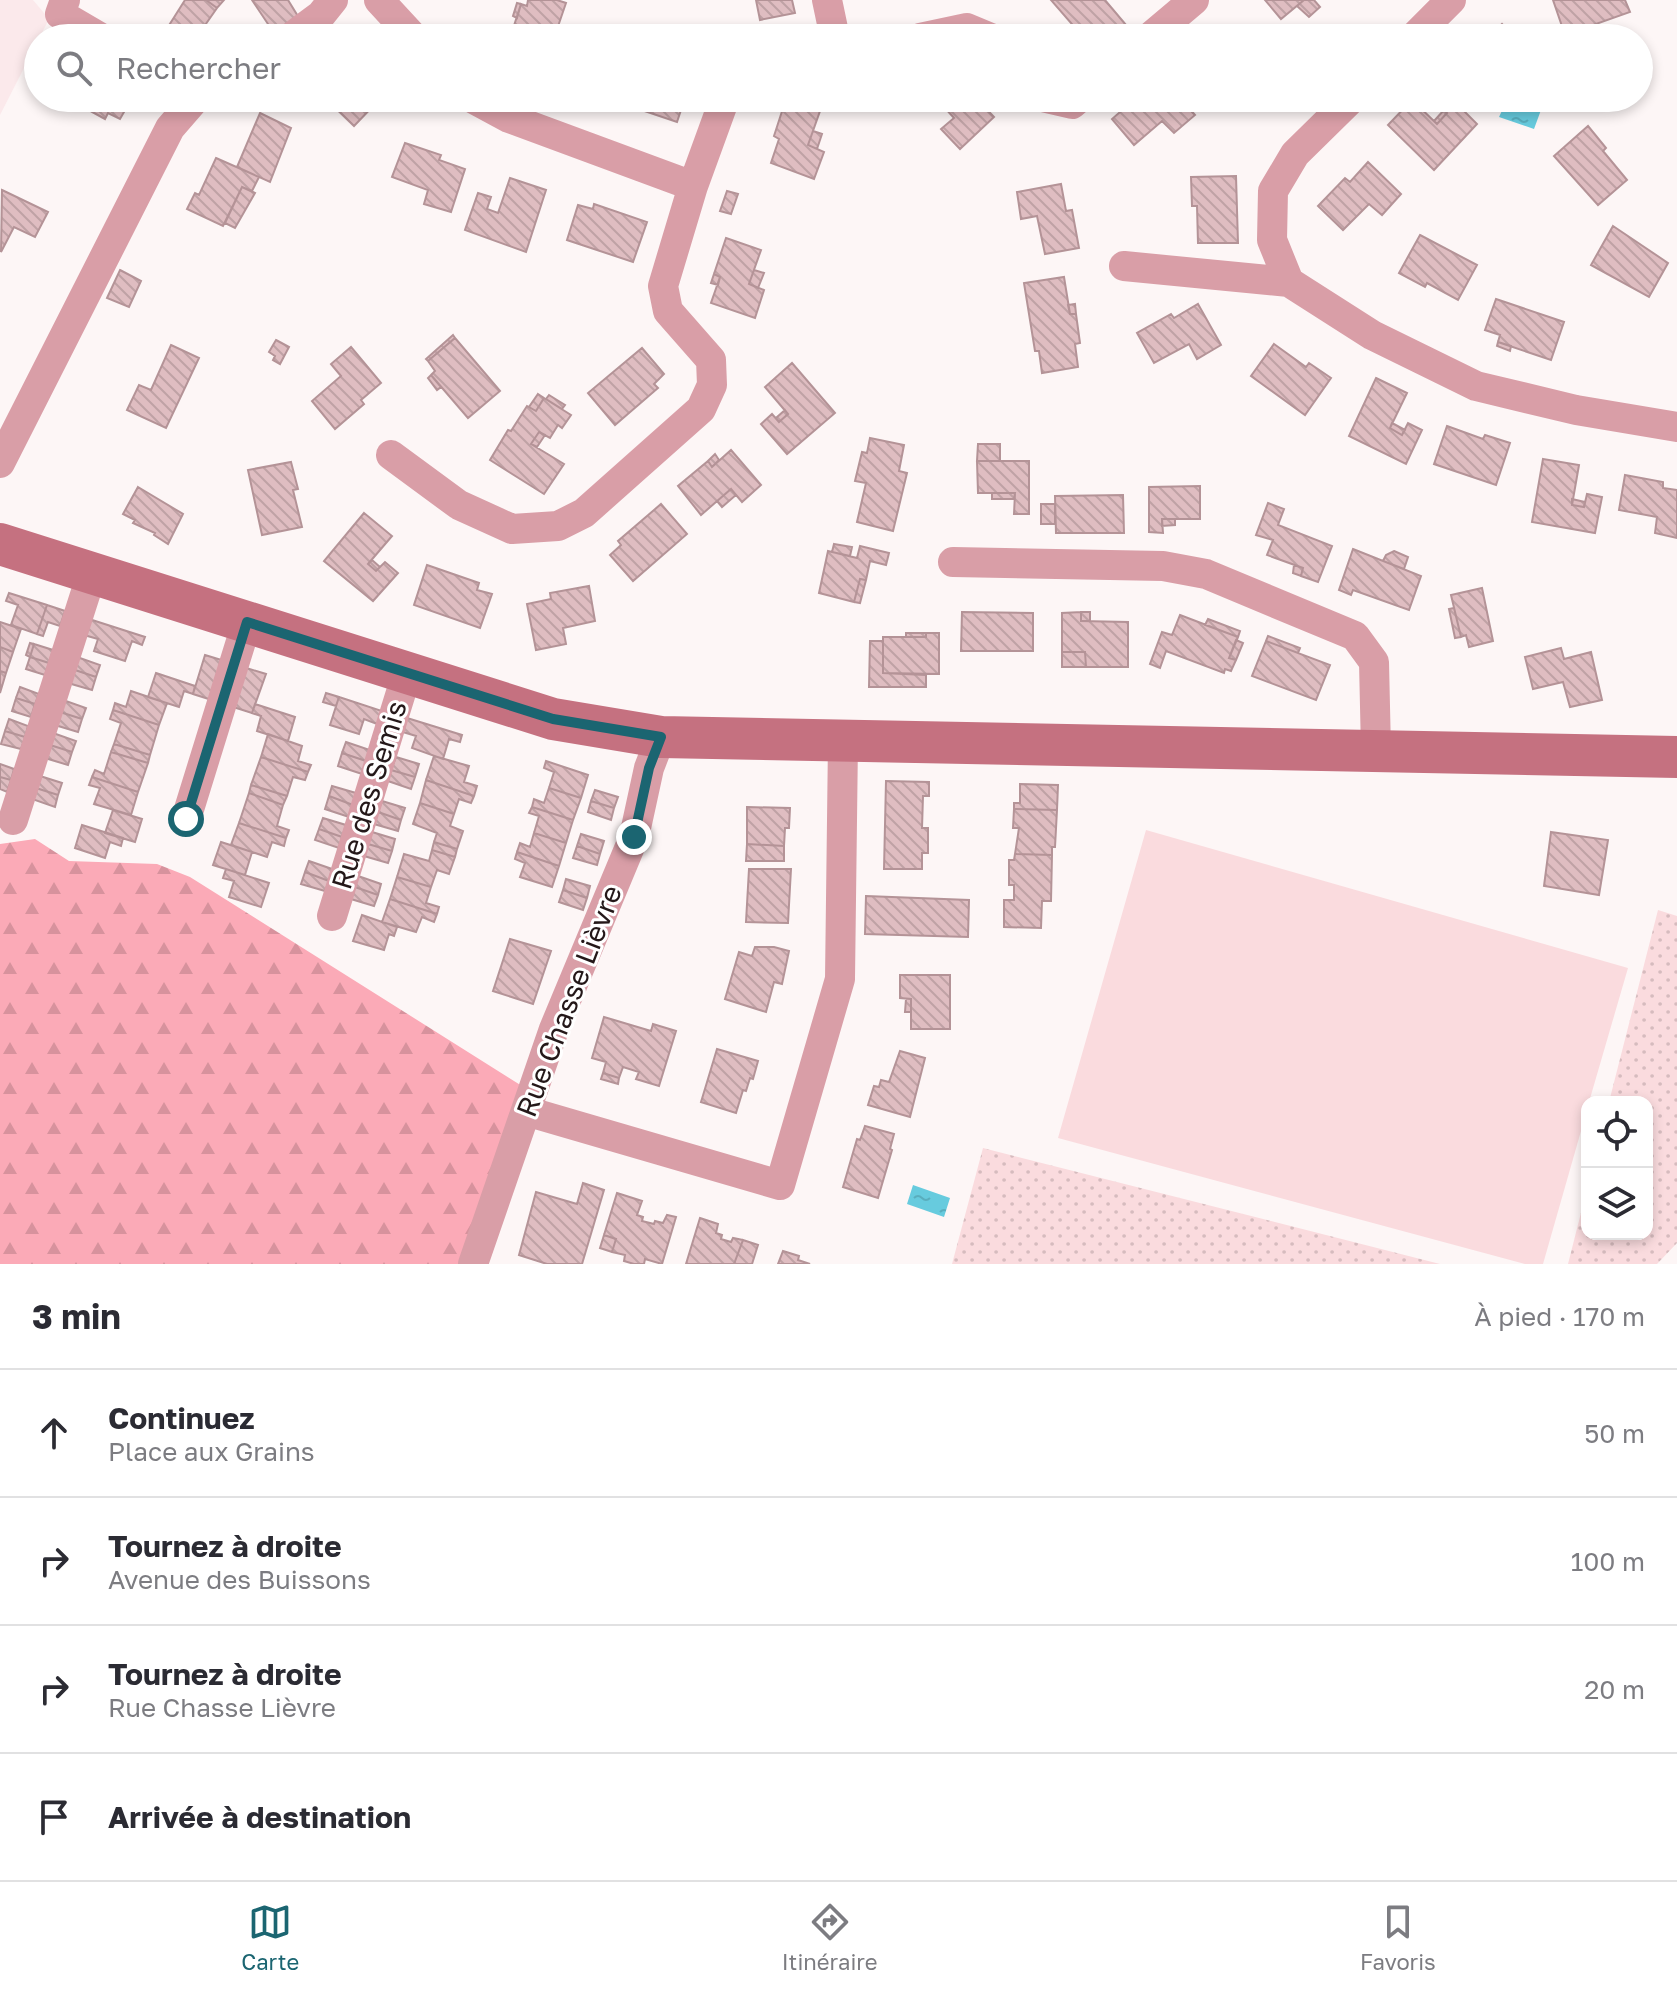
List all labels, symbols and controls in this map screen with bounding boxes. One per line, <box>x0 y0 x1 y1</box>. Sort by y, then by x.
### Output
search box <box>24 24 1653 112</box>
icon: search <box>52 46 96 90</box>
text: Rechercher <box>116 50 281 86</box>
street label: Rue des Semis <box>324 697 413 893</box>
route start <box>168 801 204 837</box>
route end <box>616 819 652 855</box>
street label: Rue Chasse Lièvre <box>509 880 628 1121</box>
map controls <box>1581 1096 1653 1240</box>
button: locate <box>1581 1096 1653 1168</box>
button: layers <box>1581 1168 1653 1240</box>
text: 3 min <box>32 1296 121 1336</box>
text: À pied · 170 m <box>1474 1301 1645 1332</box>
text: Continuez <box>108 1400 255 1436</box>
icon: ahead <box>32 1411 76 1455</box>
text: 50 m <box>1584 1418 1645 1449</box>
text: Place aux Grains <box>108 1436 315 1467</box>
text: Tournez à droite <box>108 1528 342 1564</box>
icon: right <box>32 1539 76 1583</box>
text: 100 m <box>1571 1546 1645 1577</box>
text: Avenue des Buissons <box>108 1564 371 1595</box>
text: Tournez à droite <box>108 1656 342 1692</box>
icon: right <box>32 1667 76 1711</box>
text: 20 m <box>1584 1674 1645 1705</box>
text: Rue Chasse Lièvre <box>108 1692 336 1723</box>
icon: arrive <box>32 1795 76 1839</box>
text: Arrivée à destination <box>108 1799 411 1835</box>
tab: Carte <box>241 1900 299 1975</box>
tab: Itinéraire <box>782 1900 877 1975</box>
tab: Favoris <box>1360 1900 1436 1975</box>

